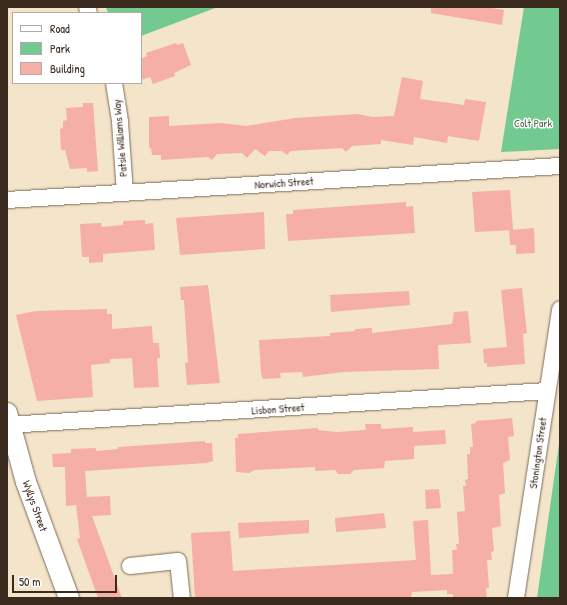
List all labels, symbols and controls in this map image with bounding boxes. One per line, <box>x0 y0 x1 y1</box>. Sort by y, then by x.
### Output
legend <box>12 12 142 84</box>
text: Road <box>50 20 70 37</box>
text: Park <box>50 40 70 57</box>
text: Building <box>50 60 85 77</box>
street label: Patsie Williams Way <box>110 99 130 177</box>
park label: Colt Park <box>514 116 552 130</box>
street label: Norwich Street <box>254 174 314 192</box>
street label: Lisbon Street <box>251 401 305 417</box>
street label: Stonington Street <box>526 416 550 490</box>
street label: Wyllys Street <box>20 479 50 533</box>
scale bar <box>14 567 119 593</box>
text: 50 m <box>19 573 40 590</box>

